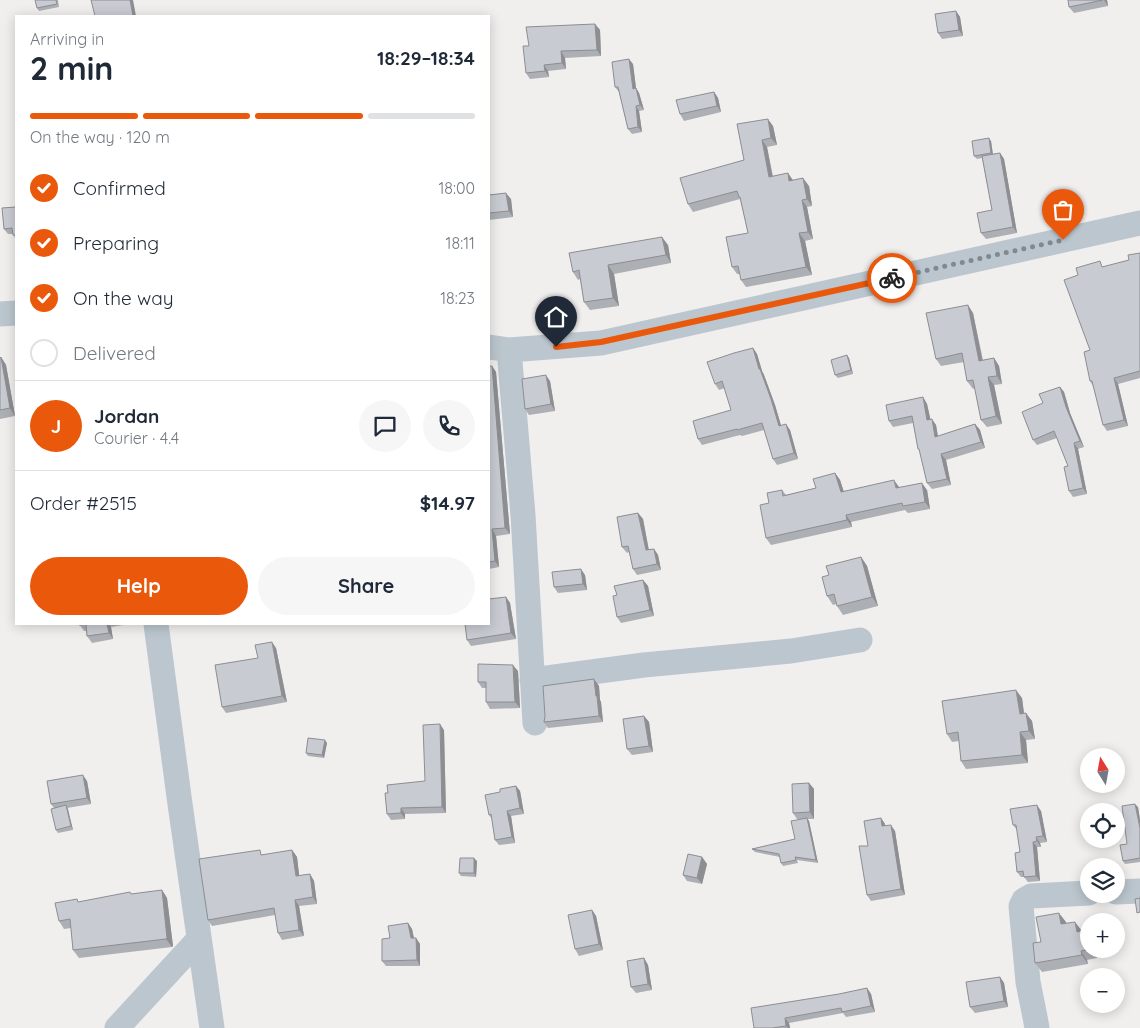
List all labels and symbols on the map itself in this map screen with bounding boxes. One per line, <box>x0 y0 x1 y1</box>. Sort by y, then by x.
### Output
pin <box>1042 189 1084 240</box>
courier <box>867 253 917 303</box>
pin <box>535 296 577 347</box>
north arrow <box>1080 748 1125 792</box>

